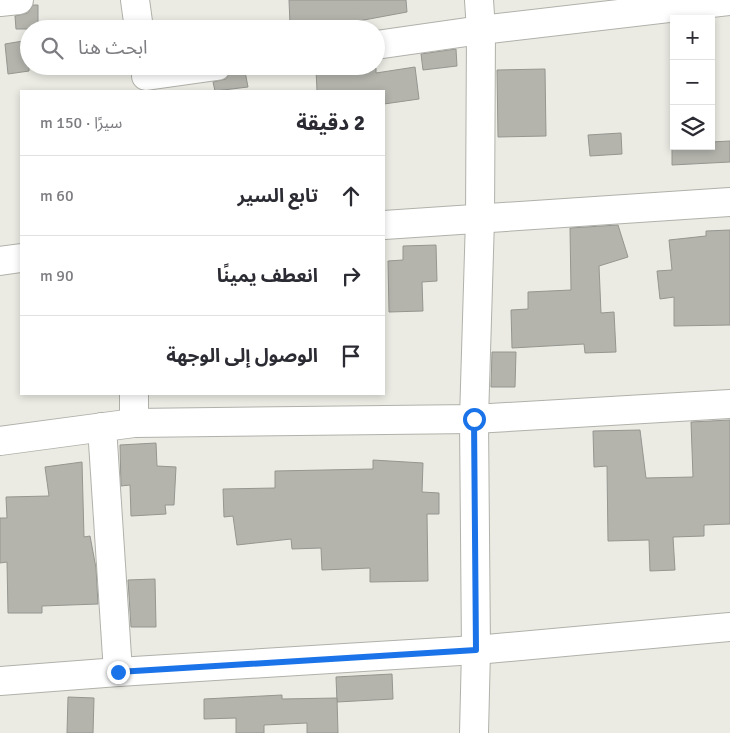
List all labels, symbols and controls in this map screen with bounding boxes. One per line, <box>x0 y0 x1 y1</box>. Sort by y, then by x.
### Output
map controls <box>670 15 715 150</box>
button: + <box>670 15 715 60</box>
search box <box>20 20 385 75</box>
icon: search <box>38 34 66 62</box>
text: ابحث هنا <box>78 36 148 60</box>
button: − <box>670 60 715 105</box>
button: layers <box>670 105 715 150</box>
text: 2 دقيقة <box>296 110 365 136</box>
text: سيرًا · 150 m <box>40 113 122 133</box>
icon: ahead <box>337 182 365 210</box>
text: تابع السير <box>238 184 318 208</box>
text: 60 m <box>40 186 74 206</box>
icon: right <box>337 262 365 290</box>
text: انعطف يمينًا <box>217 264 318 288</box>
text: 90 m <box>40 266 74 286</box>
icon: arrive <box>337 342 365 370</box>
text: الوصول إلى الوجهة <box>166 344 318 368</box>
route start <box>463 408 486 431</box>
route end <box>107 661 130 684</box>

